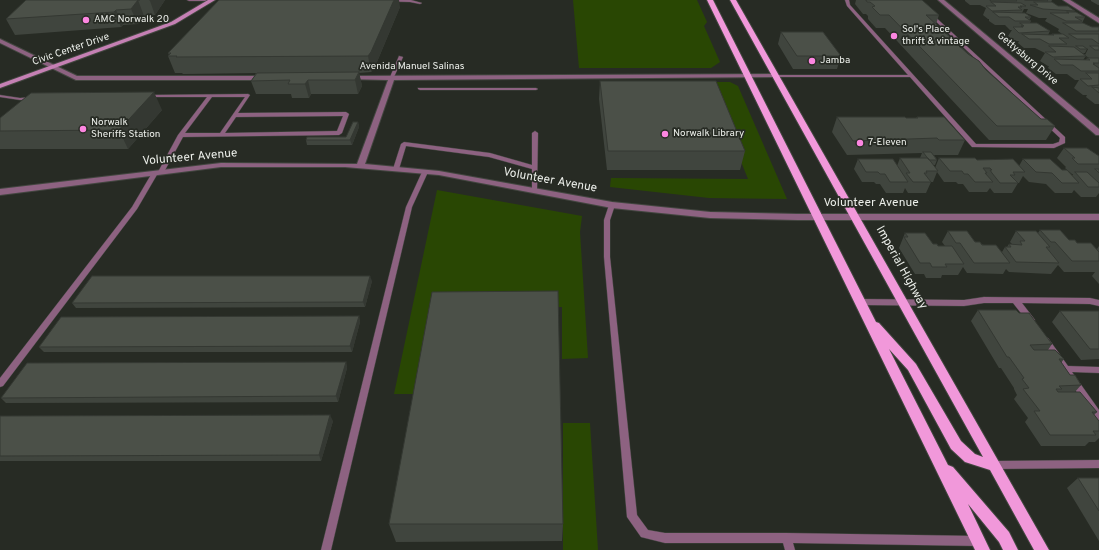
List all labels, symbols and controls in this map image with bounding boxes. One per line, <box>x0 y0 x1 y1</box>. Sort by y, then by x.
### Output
place label: AMC Norwalk 20 <box>94 14 169 26</box>
marker: AMC Norwalk 20 <box>81 15 91 25</box>
place label: Sol's Place thrift & vintage <box>902 24 970 48</box>
street label: Gettysburg Drive <box>994 30 1060 88</box>
street label: Civic Center Drive <box>31 31 111 69</box>
marker: Sol's Place thrift & vintage <box>889 31 899 41</box>
place label: Jamba <box>820 55 850 67</box>
marker: Jamba <box>807 56 817 66</box>
street label: Avenida Manuel Salinas <box>360 61 464 73</box>
place label: Norwalk Sheriffs Station <box>91 117 160 140</box>
marker: Norwalk Sheriffs Station <box>78 124 88 134</box>
place label: Norwalk Library <box>673 128 744 140</box>
marker: Norwalk Library <box>660 129 670 139</box>
place label: 7-Eleven <box>868 137 907 149</box>
marker: 7-Eleven <box>855 138 865 148</box>
street label: Volunteer Avenue <box>142 147 238 169</box>
street label: Volunteer Avenue <box>502 166 598 196</box>
street label: Volunteer Avenue <box>823 197 919 211</box>
street label: Imperial Highway <box>872 224 930 312</box>

